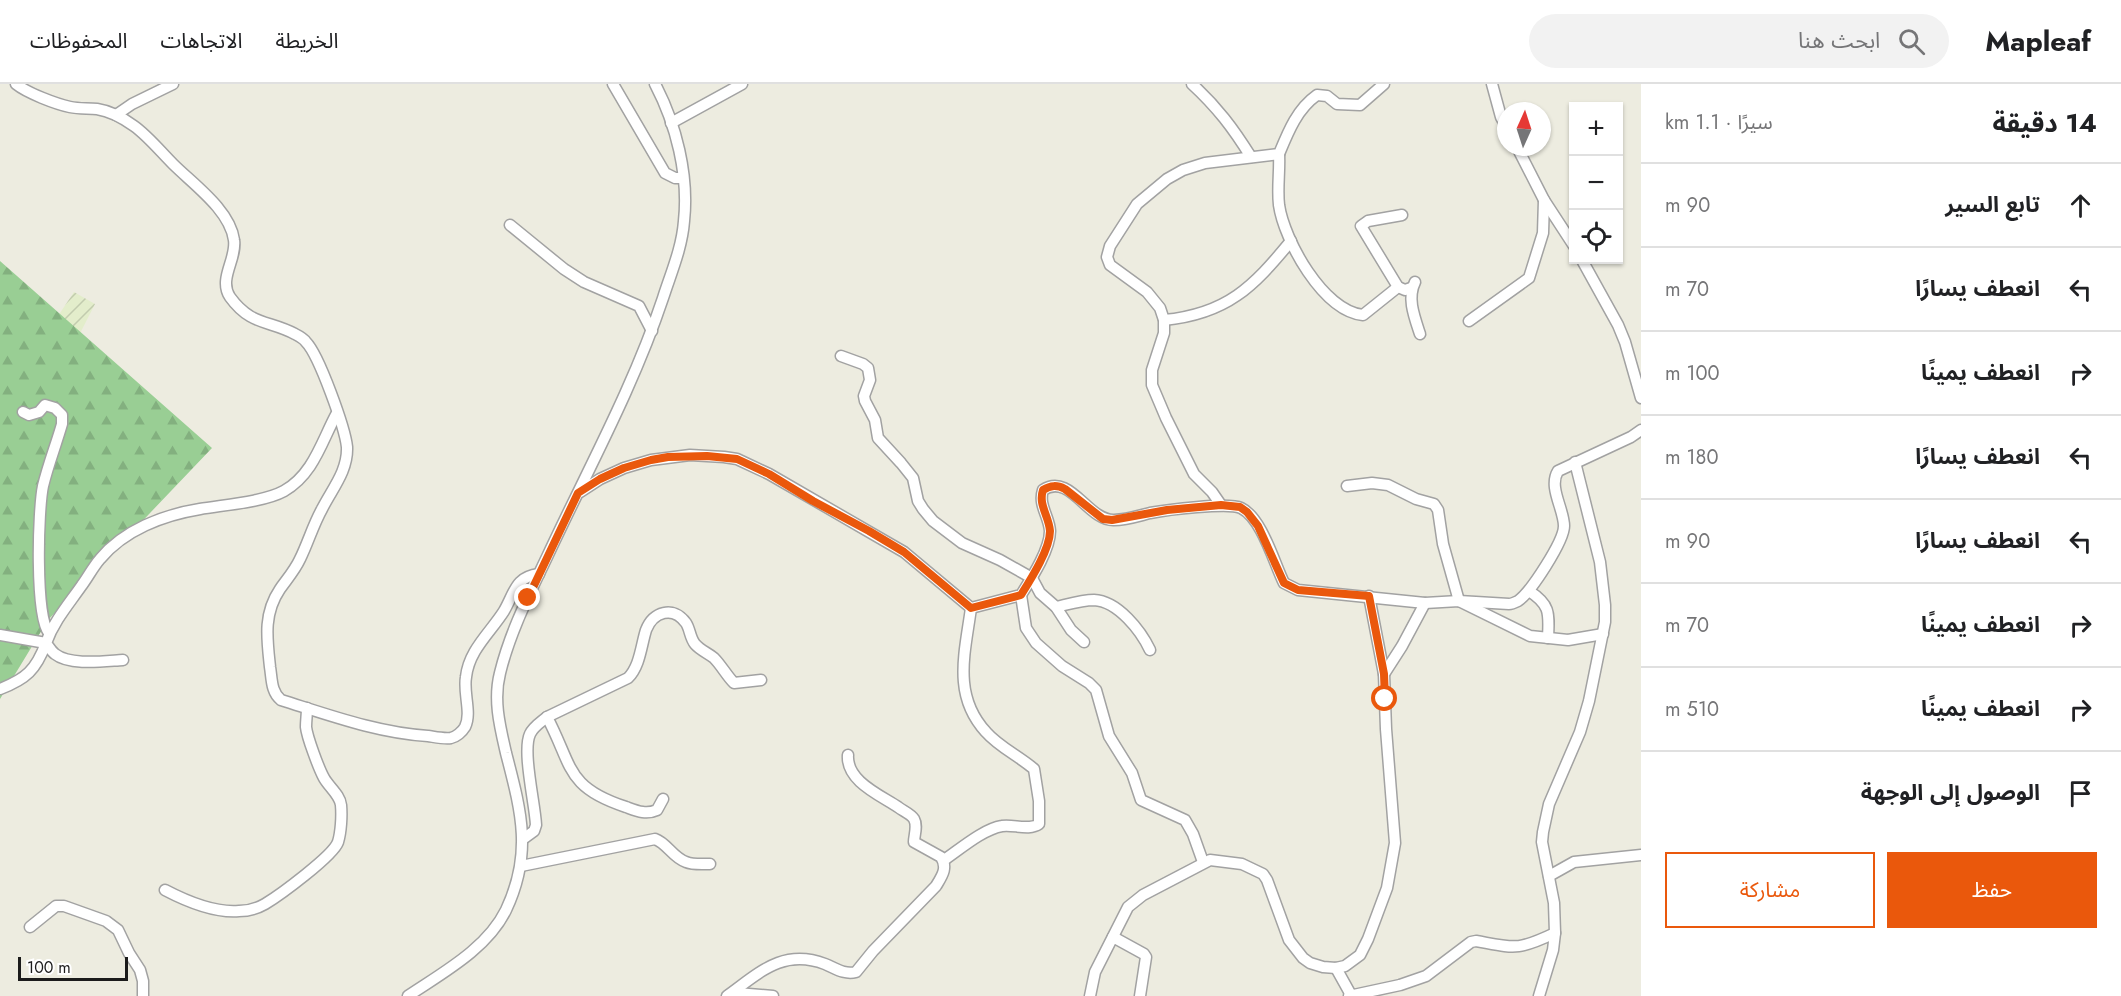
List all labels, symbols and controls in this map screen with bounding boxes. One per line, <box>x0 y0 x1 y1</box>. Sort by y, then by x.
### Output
search box <box>1529 14 1949 68</box>
text: Mapleaf <box>1985 21 2091 62</box>
text: ابحث هنا <box>1798 24 1880 56</box>
icon: search <box>1895 25 1928 58</box>
text: المحفوظات <box>30 26 127 56</box>
text: الاتجاهات <box>160 26 242 56</box>
text: الخريطة <box>275 26 338 56</box>
north arrow <box>1497 102 1551 156</box>
map controls <box>1569 102 1623 264</box>
button: + <box>1569 102 1623 156</box>
text: 14 دقيقة <box>1992 104 2097 142</box>
text: سيرًا · 1.1 km <box>1665 108 1773 137</box>
button: − <box>1569 156 1623 210</box>
text: تابع السير <box>1945 188 2040 220</box>
icon: ahead <box>2064 189 2097 222</box>
text: 90 m <box>1665 191 1710 220</box>
button: locate <box>1569 210 1623 264</box>
text: انعطف يسارًا <box>1915 272 2040 304</box>
icon: left <box>2064 273 2097 306</box>
text: 70 m <box>1665 275 1709 304</box>
text: انعطف يمينًا <box>1921 356 2040 388</box>
icon: right <box>2064 357 2097 390</box>
text: 100 m <box>1665 359 1720 388</box>
text: انعطف يسارًا <box>1915 440 2040 472</box>
icon: left <box>2064 441 2097 474</box>
text: 180 m <box>1665 443 1719 472</box>
text: انعطف يسارًا <box>1915 524 2040 556</box>
icon: left <box>2064 525 2097 558</box>
text: 90 m <box>1665 527 1710 556</box>
route end <box>514 584 540 610</box>
text: انعطف يمينًا <box>1921 608 2040 640</box>
icon: right <box>2064 609 2097 642</box>
text: 70 m <box>1665 611 1709 640</box>
route start <box>1371 685 1397 711</box>
text: انعطف يمينًا <box>1921 692 2040 724</box>
icon: right <box>2064 693 2097 726</box>
text: 510 m <box>1665 695 1719 724</box>
text: الوصول إلى الوجهة <box>1861 776 2040 808</box>
icon: arrive <box>2064 777 2097 810</box>
button: مشاركة <box>1665 852 1875 928</box>
button: حفظ <box>1887 852 2097 928</box>
scale bar <box>18 954 128 982</box>
text: 100 m <box>27 956 71 979</box>

